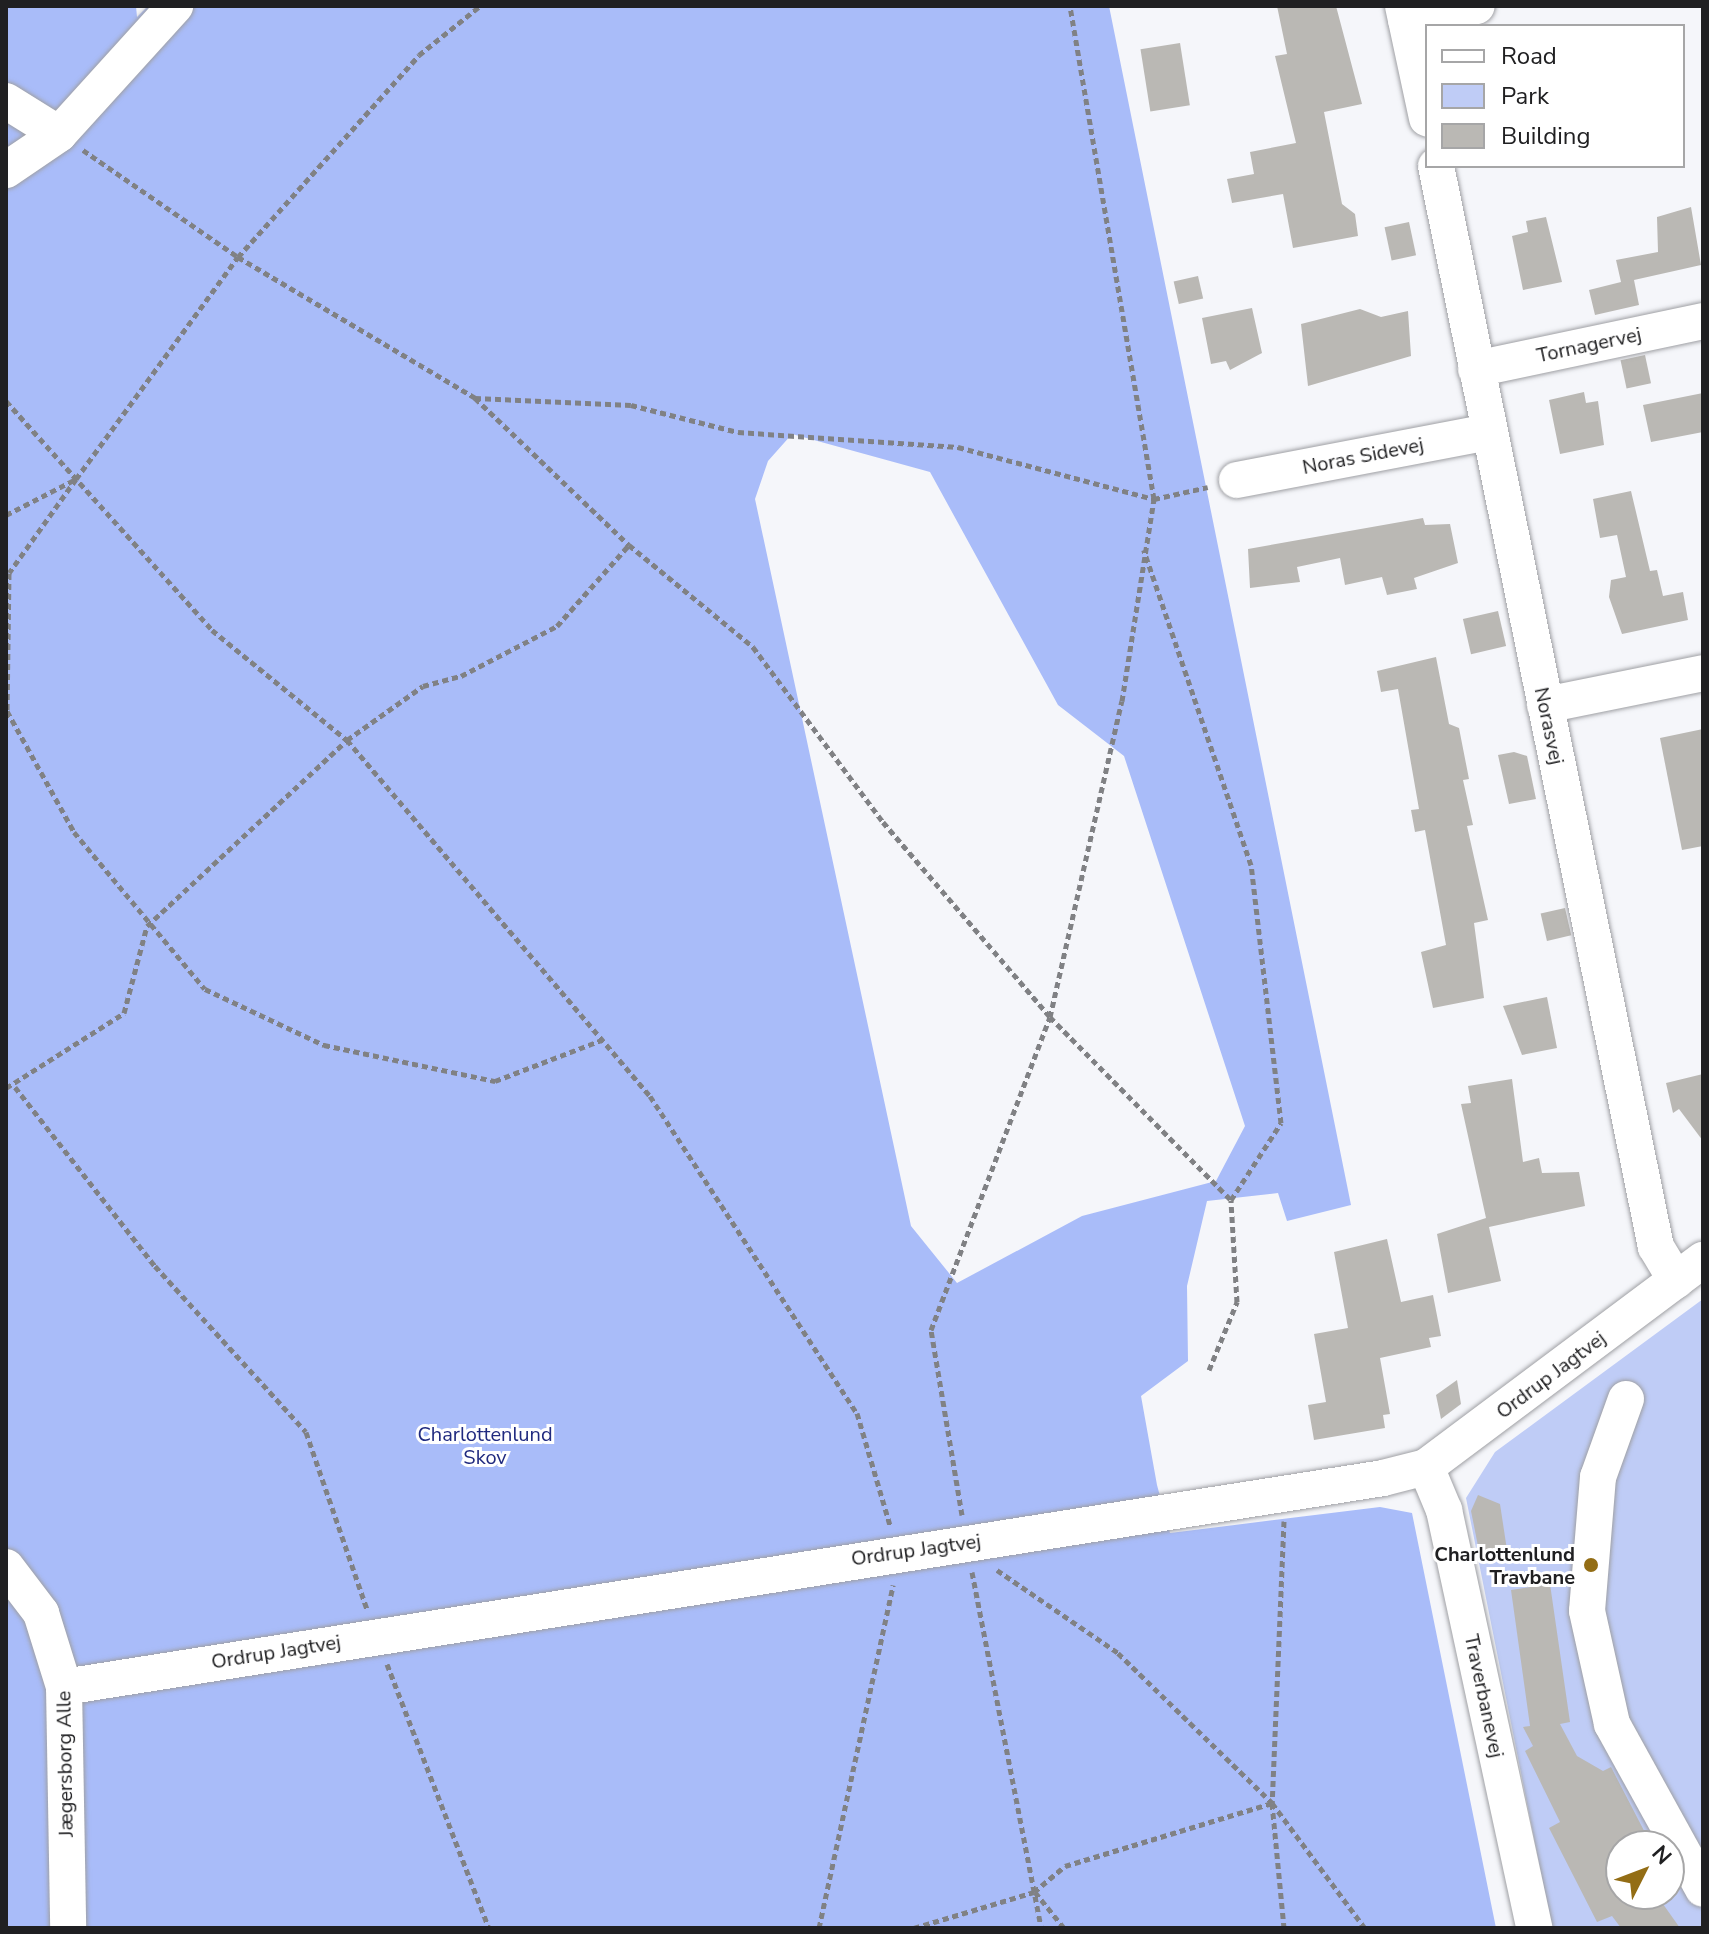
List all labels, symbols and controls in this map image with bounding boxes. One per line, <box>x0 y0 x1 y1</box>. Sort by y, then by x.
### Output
legend <box>1425 24 1685 168</box>
text: Road <box>1501 40 1557 72</box>
text: Park <box>1501 80 1549 112</box>
text: Building <box>1501 120 1591 152</box>
street label: Tornagervej <box>1534 322 1644 368</box>
street label: Noras Sidevej <box>1300 432 1426 480</box>
street label: Norasvej <box>1529 685 1569 767</box>
street label: Ordrup Jagtvej <box>1492 1326 1610 1424</box>
park label: Charlottenlund Skov <box>417 1423 553 1470</box>
street label: Ordrup Jagtvej <box>850 1529 982 1571</box>
place label: Charlottenlund Travbane <box>1434 1542 1575 1589</box>
marker: Charlottenlund Travbane <box>1582 1556 1600 1574</box>
street label: Ordrup Jagtvej <box>210 1630 342 1674</box>
street label: Traverbanevej <box>1459 1632 1509 1760</box>
street label: Jægersborg Alle <box>52 1691 78 1837</box>
north arrow <box>1605 1830 1685 1910</box>
text: N <box>1645 1839 1678 1871</box>

